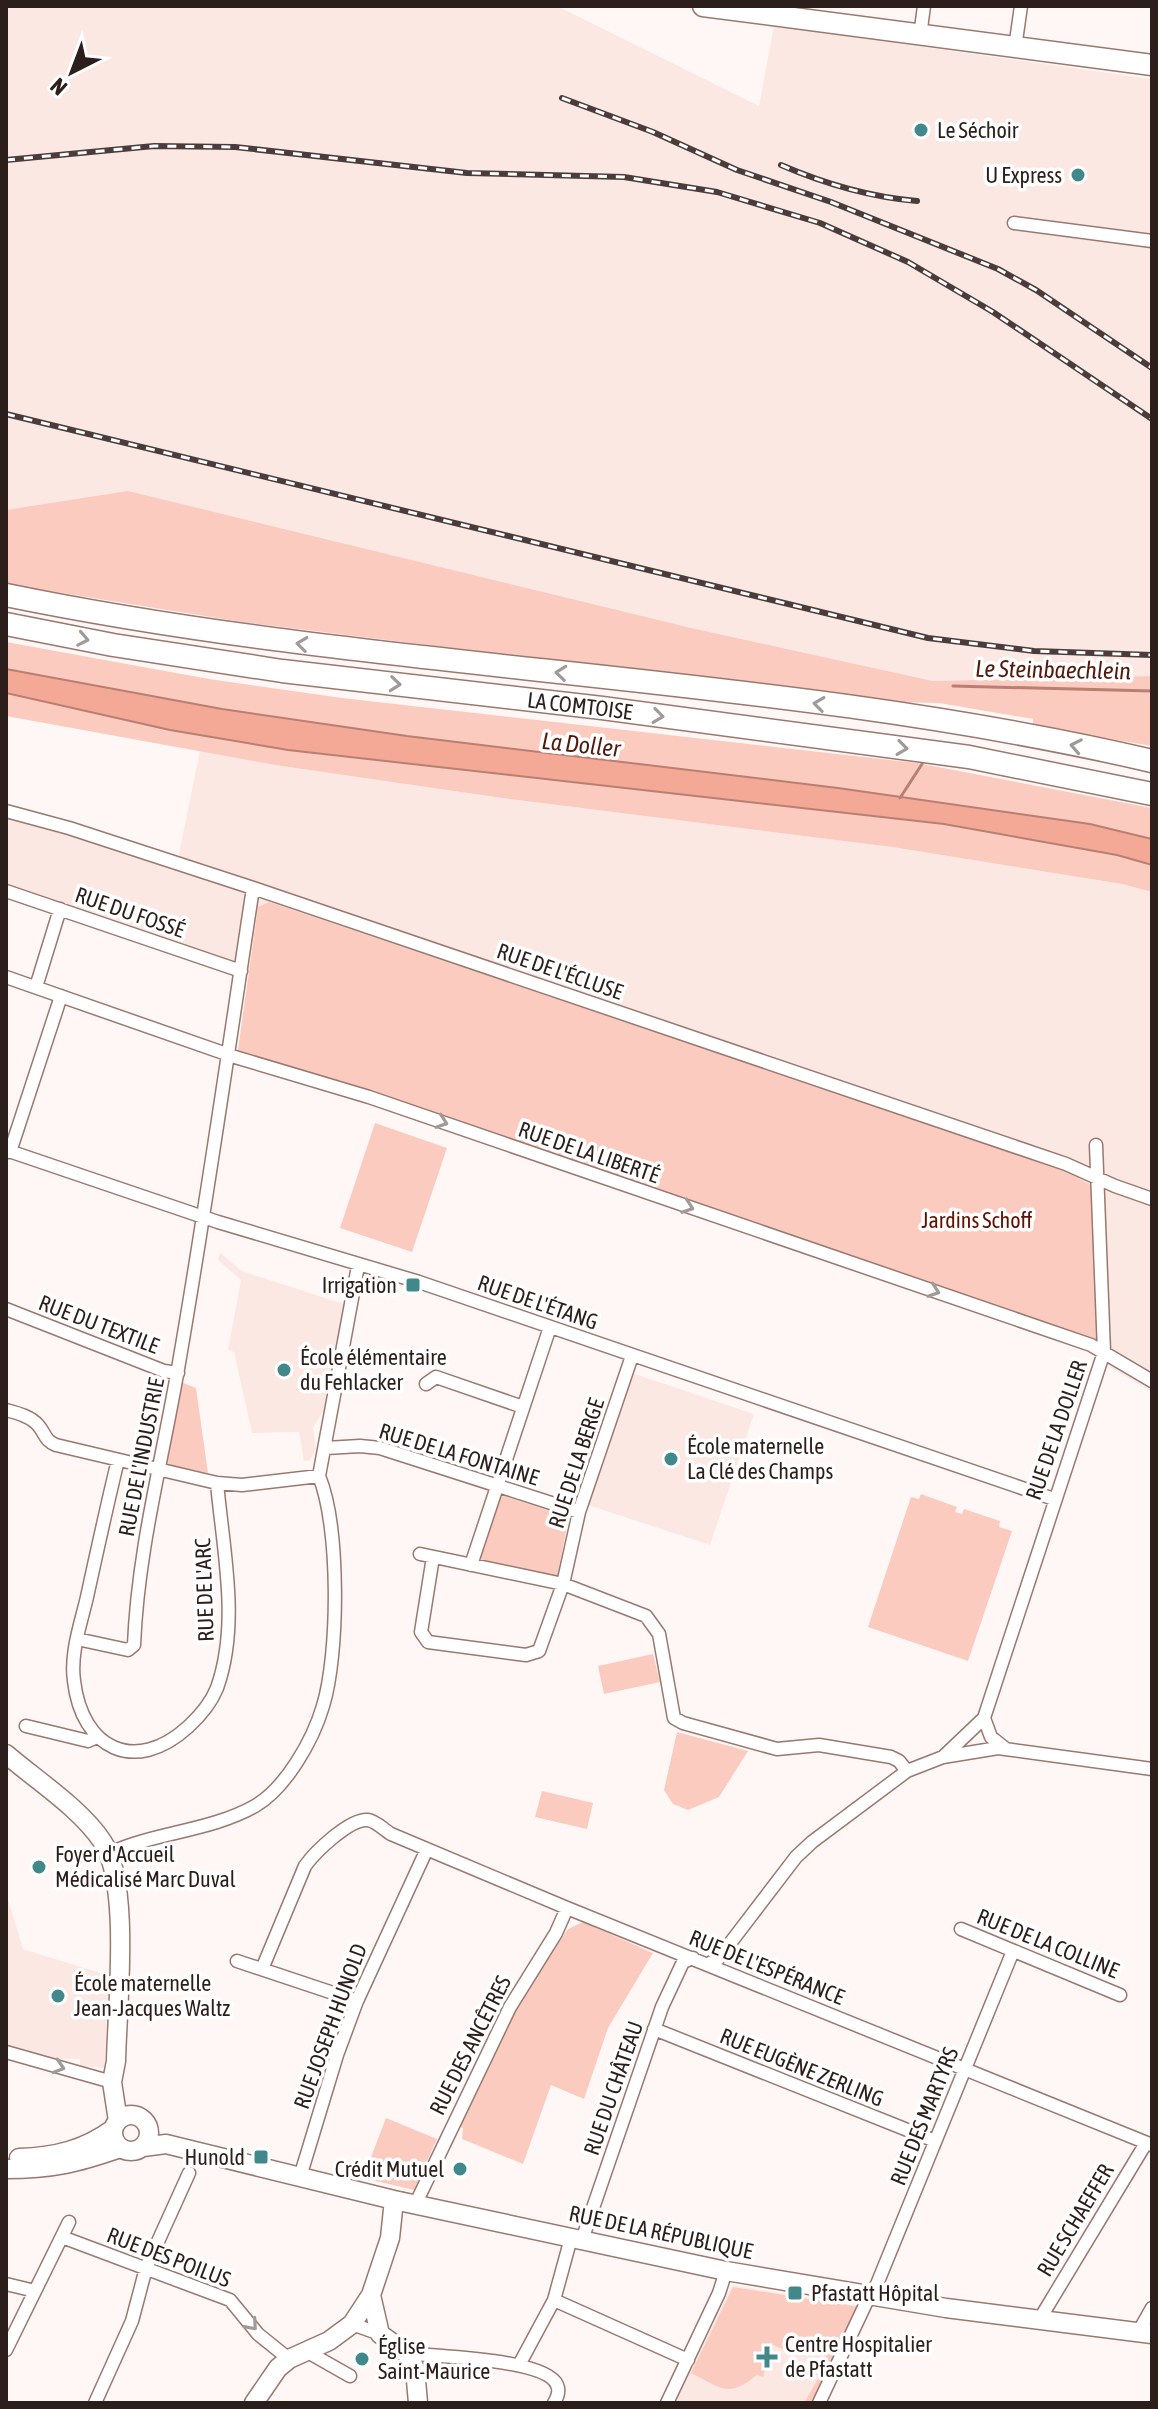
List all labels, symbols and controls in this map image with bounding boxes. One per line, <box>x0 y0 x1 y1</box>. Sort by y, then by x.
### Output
north arrow <box>32 32 112 112</box>
text: N <box>45 73 72 101</box>
place label: Le Séchoir <box>937 117 1019 143</box>
marker: Le Séchoir <box>912 121 930 139</box>
place label: U Express <box>985 162 1062 188</box>
marker: U Express <box>1069 166 1087 184</box>
one-way arrow <box>75 630 89 647</box>
one-way arrow <box>296 636 309 653</box>
water label: Le Steinbaechlein <box>975 655 1131 684</box>
one-way arrow <box>554 665 567 682</box>
one-way arrow <box>389 676 402 693</box>
street label: LA COMTOISE <box>526 686 635 725</box>
one-way arrow <box>812 695 825 712</box>
one-way arrow <box>651 707 665 724</box>
water label: La Doller <box>540 727 623 762</box>
one-way arrow <box>1069 738 1082 755</box>
one-way arrow <box>895 739 908 756</box>
street label: RUE DU FOSSÉ <box>72 881 189 943</box>
street label: RUE DE L'ÉCLUSE <box>494 937 627 1005</box>
one-way arrow <box>435 1113 449 1129</box>
street label: RUE DE LA LIBERTÉ <box>515 1116 663 1188</box>
one-way arrow <box>681 1197 695 1213</box>
park label: Jardins Schoff <box>921 1207 1033 1233</box>
street label: RUE DE L'ÉTANG <box>474 1269 602 1335</box>
place label: Irrigation <box>322 1272 397 1298</box>
marker: Irrigation <box>404 1276 422 1294</box>
one-way arrow <box>926 1282 940 1298</box>
street label: RUE DU TEXTILE <box>35 1289 163 1359</box>
place label: École élémentaire du Fehlacker <box>300 1344 447 1395</box>
street label: RUE DE LA DOLLER <box>1020 1357 1092 1503</box>
marker: École élémentaire du Fehlacker <box>275 1361 293 1379</box>
street label: RUE DE L'INDUSTRIE <box>113 1375 169 1538</box>
street label: RUE DE LA BERGE <box>543 1394 609 1531</box>
street label: RUE DE LA FONTAINE <box>376 1417 543 1491</box>
place label: École maternelle La Clé des Champs <box>687 1433 834 1484</box>
marker: École maternelle La Clé des Champs <box>662 1450 680 1468</box>
street label: RUE DE L'ARC <box>189 1538 219 1642</box>
place label: Foyer d'Accueil Médicalisé Marc Duval <box>55 1841 236 1892</box>
marker: Foyer d'Accueil Médicalisé Marc Duval <box>30 1858 48 1876</box>
street label: RUE DE LA COLLINE <box>973 1903 1123 1984</box>
street label: RUE DE L'ESPÉRANCE <box>686 1924 849 2010</box>
street label: RUE JOSEPH HUNOLD <box>288 1940 372 2112</box>
place label: École maternelle Jean-Jacques Waltz <box>74 1970 230 2021</box>
street label: RUE DES ANCÊTRES <box>424 1971 516 2119</box>
marker: École maternelle Jean-Jacques Waltz <box>49 1987 67 2005</box>
street label: RUE DU CHÂTEAU <box>578 2018 648 2158</box>
street label: RUE EUGÈNE ZERLING <box>716 2022 888 2112</box>
street label: RUE DES MARTYRS <box>885 2043 963 2189</box>
one-way arrow <box>51 2058 65 2074</box>
place label: Hunold <box>185 2144 245 2170</box>
marker: Hunold <box>252 2148 270 2166</box>
place label: Crédit Mutuel <box>335 2156 444 2182</box>
street label: RUE SCHAEFFER <box>1031 2159 1119 2281</box>
marker: Crédit Mutuel <box>451 2160 469 2178</box>
street label: RUE DE LA RÉPUBLIQUE <box>567 2200 756 2264</box>
street label: RUE DES POILUS <box>104 2222 234 2292</box>
place label: Pfastatt Hôpital <box>811 2280 939 2306</box>
marker: Pfastatt Hôpital <box>786 2284 804 2302</box>
one-way arrow <box>242 2316 256 2331</box>
place label: Centre Hospitalier de Pfastatt <box>785 2331 932 2382</box>
place label: Église Saint-Maurice <box>378 2333 490 2384</box>
marker: Centre Hospitalier de Pfastatt <box>756 2346 778 2368</box>
marker: Église Saint-Maurice <box>353 2350 371 2368</box>

